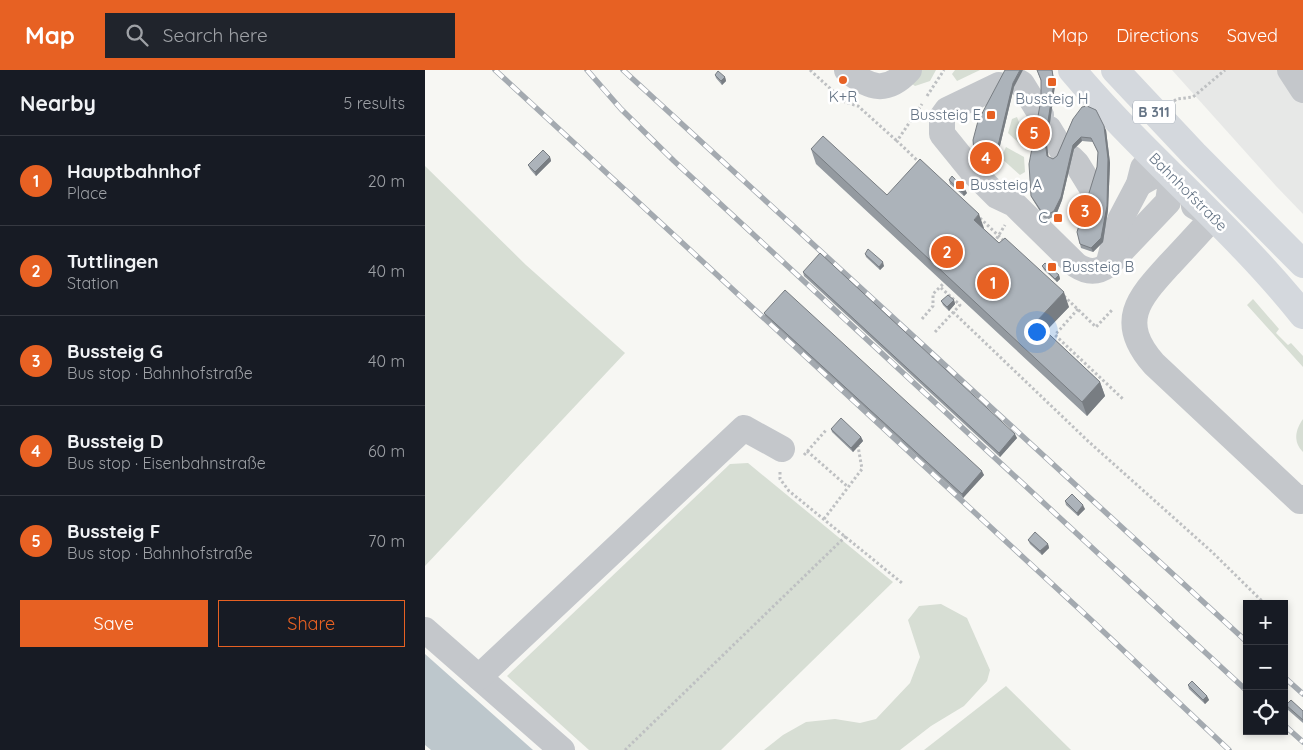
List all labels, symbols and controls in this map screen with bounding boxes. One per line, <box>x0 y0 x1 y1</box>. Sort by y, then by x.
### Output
search box <box>105 13 455 58</box>
text: Map <box>25 20 75 50</box>
icon: search <box>123 21 151 49</box>
text: Search here <box>163 23 268 47</box>
text: Map <box>1051 24 1088 47</box>
text: Directions <box>1116 24 1199 47</box>
text: Saved <box>1227 24 1278 47</box>
marker: K+R <box>837 74 849 86</box>
marker: Bussteig H <box>1046 76 1058 88</box>
place label: K+R <box>829 87 857 106</box>
place label: Bussteig H <box>1015 89 1089 108</box>
text: Nearby <box>20 90 96 116</box>
text: 5 results <box>344 93 405 113</box>
road number: B 311 <box>1133 101 1175 124</box>
place label: Bussteig E <box>910 105 981 124</box>
marker: Bussteig E <box>985 109 997 121</box>
pin: 5 <box>1018 114 1050 152</box>
pin: 4 <box>970 139 1002 177</box>
street label: Bahnhofstraße <box>1145 148 1232 235</box>
text: Hauptbahnhof <box>67 159 201 183</box>
text: 1 <box>33 171 39 191</box>
text: 20 m <box>368 171 405 191</box>
place label: Bussteig A <box>970 175 1043 194</box>
marker: Bussteig A <box>954 179 966 191</box>
text: Place <box>67 183 107 203</box>
pin: 3 <box>1069 192 1101 230</box>
place label: C <box>1038 208 1048 227</box>
marker: C <box>1052 212 1064 224</box>
pin: 2 <box>931 233 963 271</box>
text: Tuttlingen <box>67 249 159 273</box>
place label: Bussteig B <box>1062 257 1135 276</box>
text: 2 <box>31 261 41 281</box>
text: 40 m <box>368 261 405 281</box>
marker: Bussteig B <box>1046 261 1058 273</box>
pin: 1 <box>977 264 1009 302</box>
text: Station <box>67 273 119 293</box>
your location <box>1024 319 1050 345</box>
text: Bussteig G <box>67 339 163 363</box>
text: 3 <box>32 351 40 371</box>
text: 40 m <box>368 351 405 371</box>
text: Bus stop · Bahnhofstraße <box>67 363 253 383</box>
text: Bussteig D <box>67 429 163 453</box>
text: 4 <box>31 441 41 461</box>
text: 60 m <box>368 441 405 461</box>
text: Bus stop · Eisenbahnstraße <box>67 453 266 473</box>
text: Bussteig F <box>67 519 160 543</box>
text: 5 <box>31 531 41 551</box>
text: 70 m <box>368 531 405 551</box>
text: Bus stop · Bahnhofstraße <box>67 543 253 563</box>
button: Save <box>20 600 208 647</box>
button: Share <box>218 600 405 647</box>
map controls <box>1243 600 1288 735</box>
button: + <box>1243 600 1288 645</box>
button: − <box>1243 645 1288 690</box>
button: locate <box>1243 690 1288 735</box>

